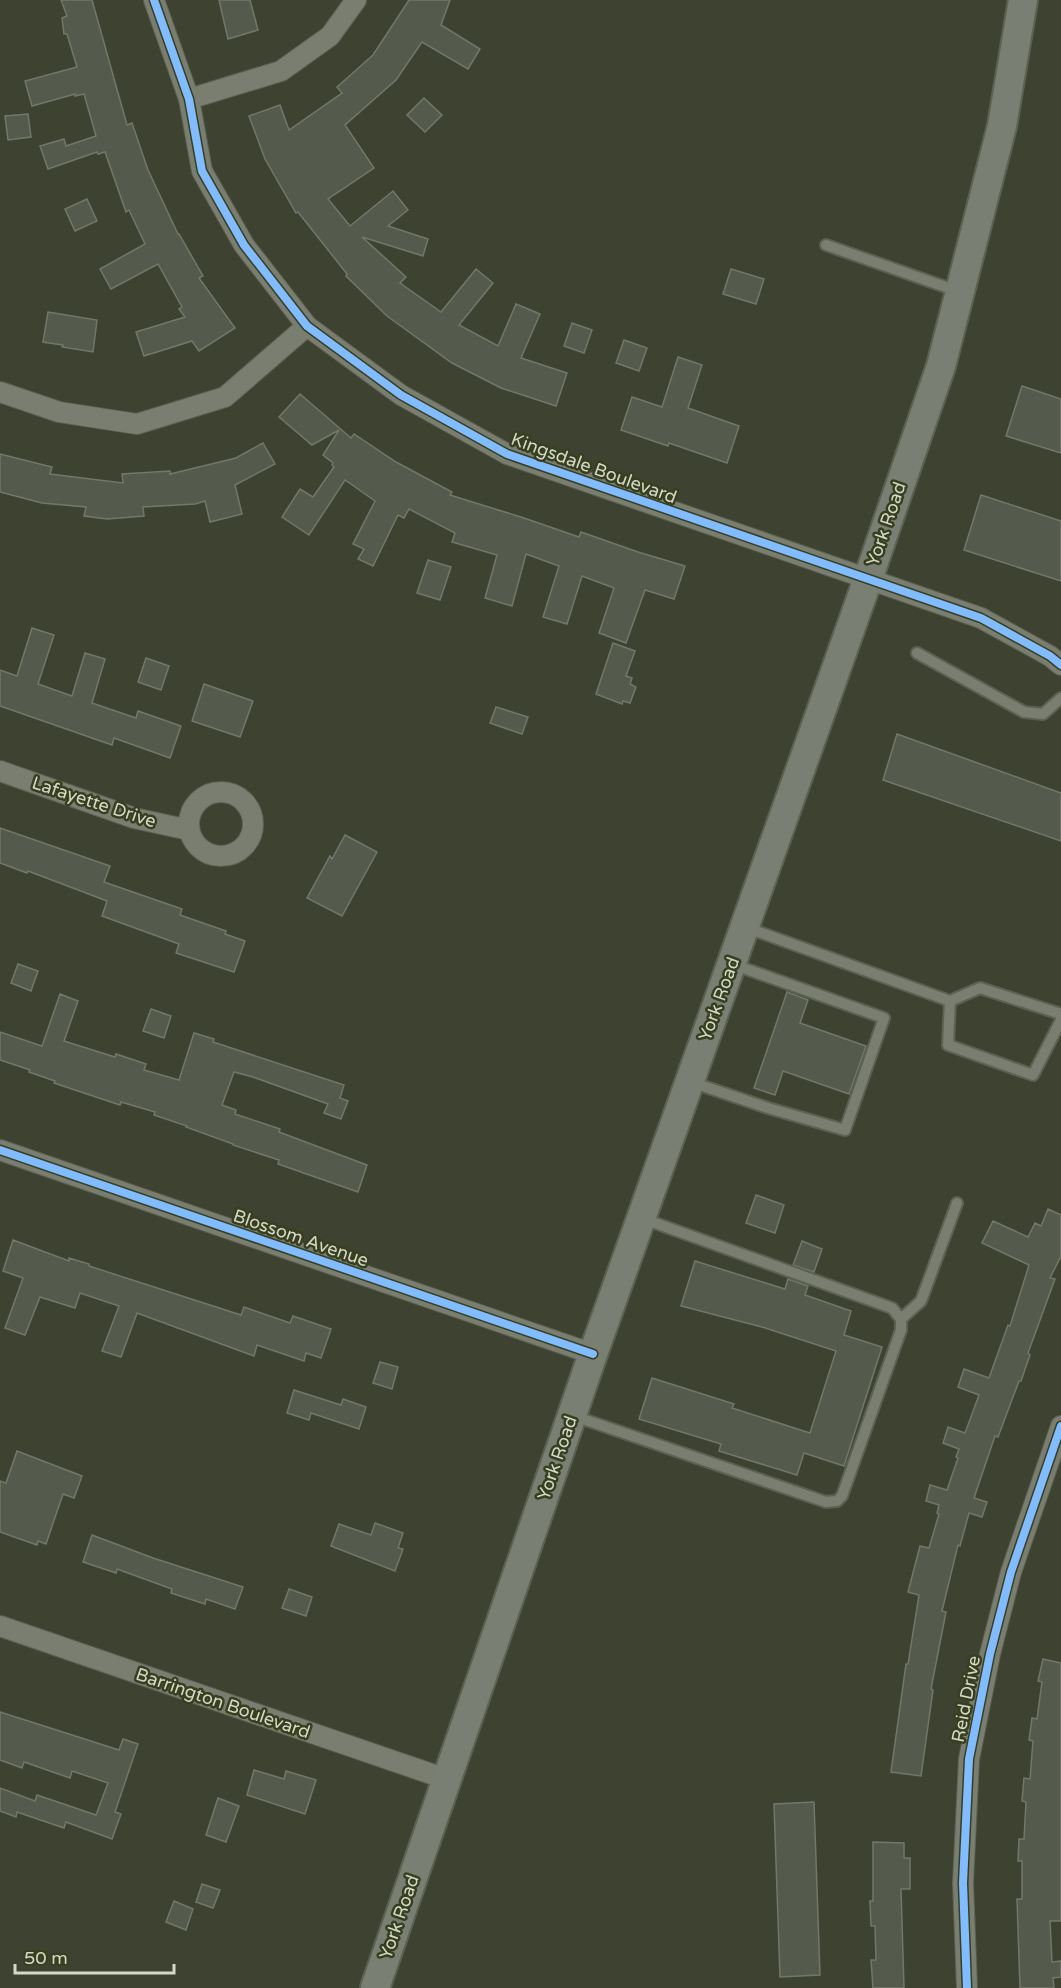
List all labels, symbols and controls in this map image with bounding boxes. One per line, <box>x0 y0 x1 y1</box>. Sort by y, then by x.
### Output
street label: Kingsdale Boulevard <box>508 428 680 508</box>
street label: York Road <box>861 479 911 569</box>
street label: Lafayette Drive <box>29 772 159 832</box>
street label: York Road <box>694 954 744 1044</box>
street label: Blossom Avenue <box>230 1205 372 1271</box>
street label: York Road <box>532 1413 582 1503</box>
street label: Reid Drive <box>947 1654 985 1744</box>
street label: Barrington Boulevard <box>133 1663 313 1743</box>
street label: York Road <box>374 1872 424 1962</box>
scale bar <box>15 1937 174 1975</box>
text: 50 m <box>24 1947 68 1969</box>

